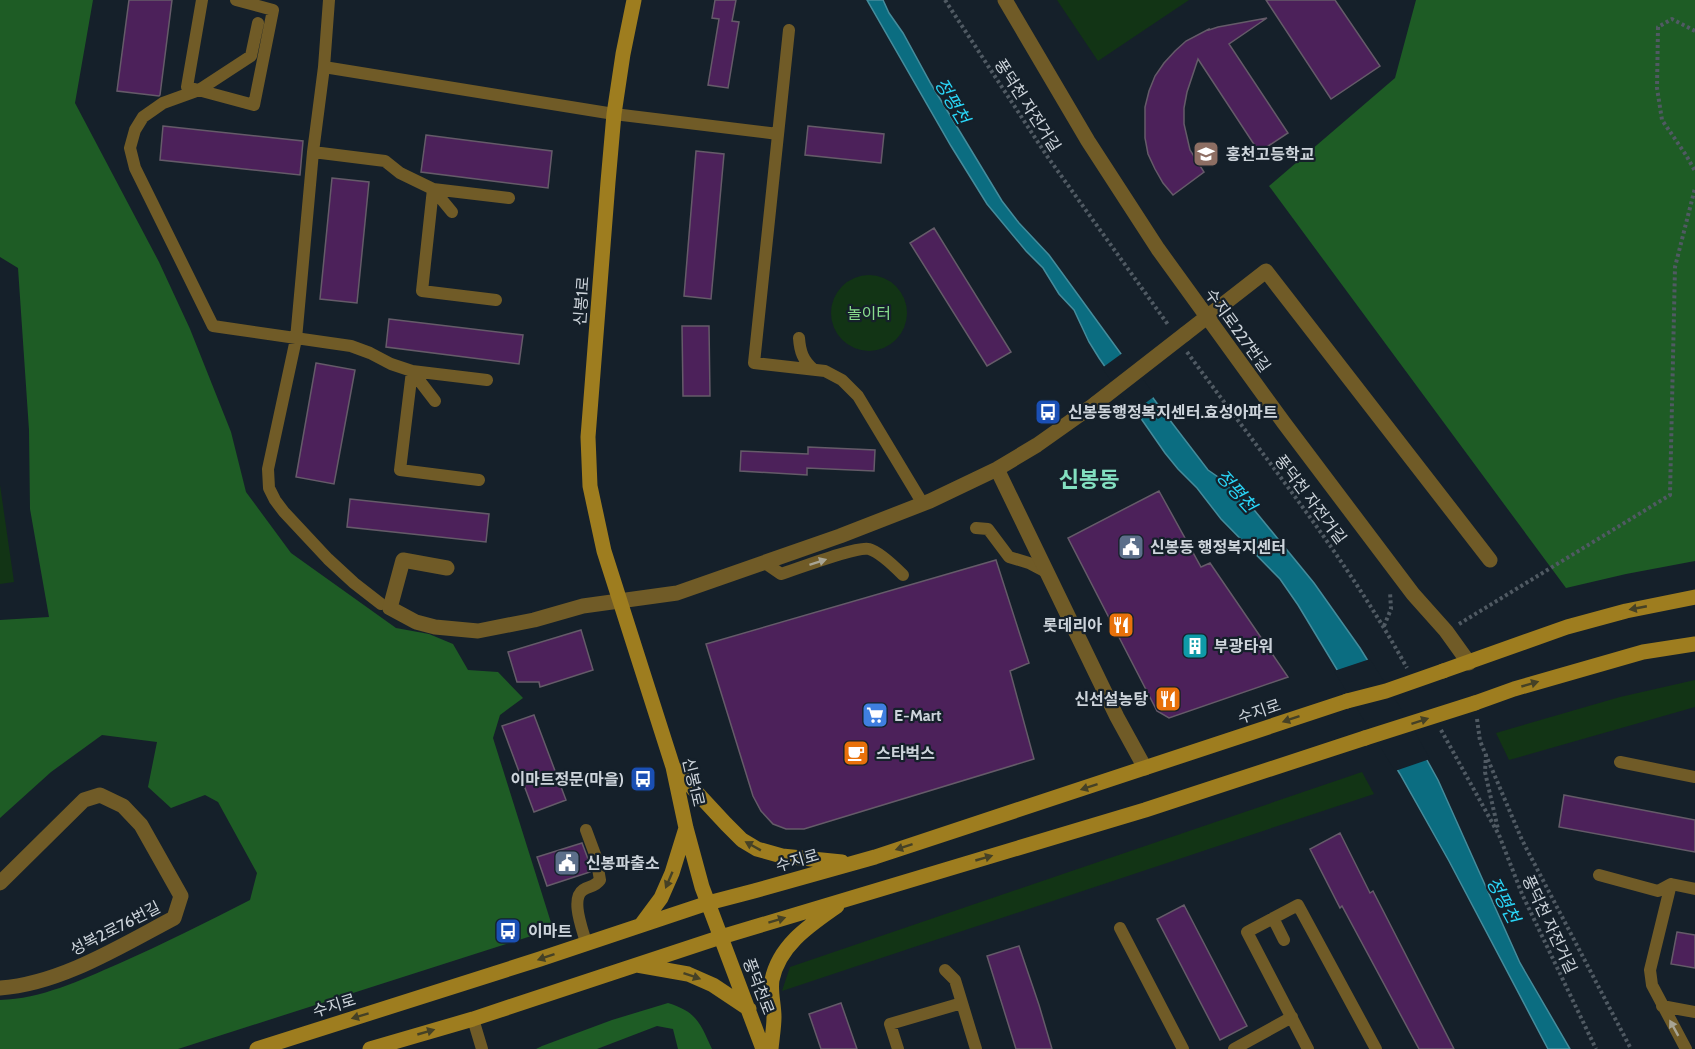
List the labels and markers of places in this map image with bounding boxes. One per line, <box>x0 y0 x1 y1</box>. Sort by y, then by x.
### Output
school or university icon: 홍천고등학교 <box>1191 139 1221 169</box>
place label: 홍천고등학교 <box>1226 145 1315 164</box>
bus stop icon: 신봉동행정복지센터.효성아파트 <box>1033 397 1063 427</box>
place label: 신봉동행정복지센터.효성아파트 <box>1068 403 1278 422</box>
public building icon: 신봉동 행정복지센터 <box>1116 532 1146 562</box>
place label: 신봉동 행정복지센터 <box>1150 538 1286 557</box>
restaurant icon: 롯데리아 <box>1106 610 1136 640</box>
place label: 롯데리아 <box>1043 616 1102 635</box>
building icon: 부광타워 <box>1180 631 1210 661</box>
place label: 부광타워 <box>1214 637 1273 656</box>
restaurant icon: 신선설농탕 <box>1153 684 1183 714</box>
place label: 신선설농탕 <box>1074 690 1148 709</box>
supermarket icon: E-Mart <box>860 700 890 730</box>
place label: E-Mart <box>894 706 942 725</box>
cafe icon: 스타벅스 <box>841 738 871 768</box>
place label: 스타벅스 <box>876 744 935 763</box>
bus stop icon: 이마트정문(마을) <box>628 764 658 794</box>
place label: 이마트정문(마을) <box>510 770 624 789</box>
public building icon: 신봉파출소 <box>552 848 582 878</box>
place label: 신봉파출소 <box>586 854 660 873</box>
bus stop icon: 이마트 <box>493 916 523 946</box>
place label: 이마트 <box>528 922 572 941</box>

